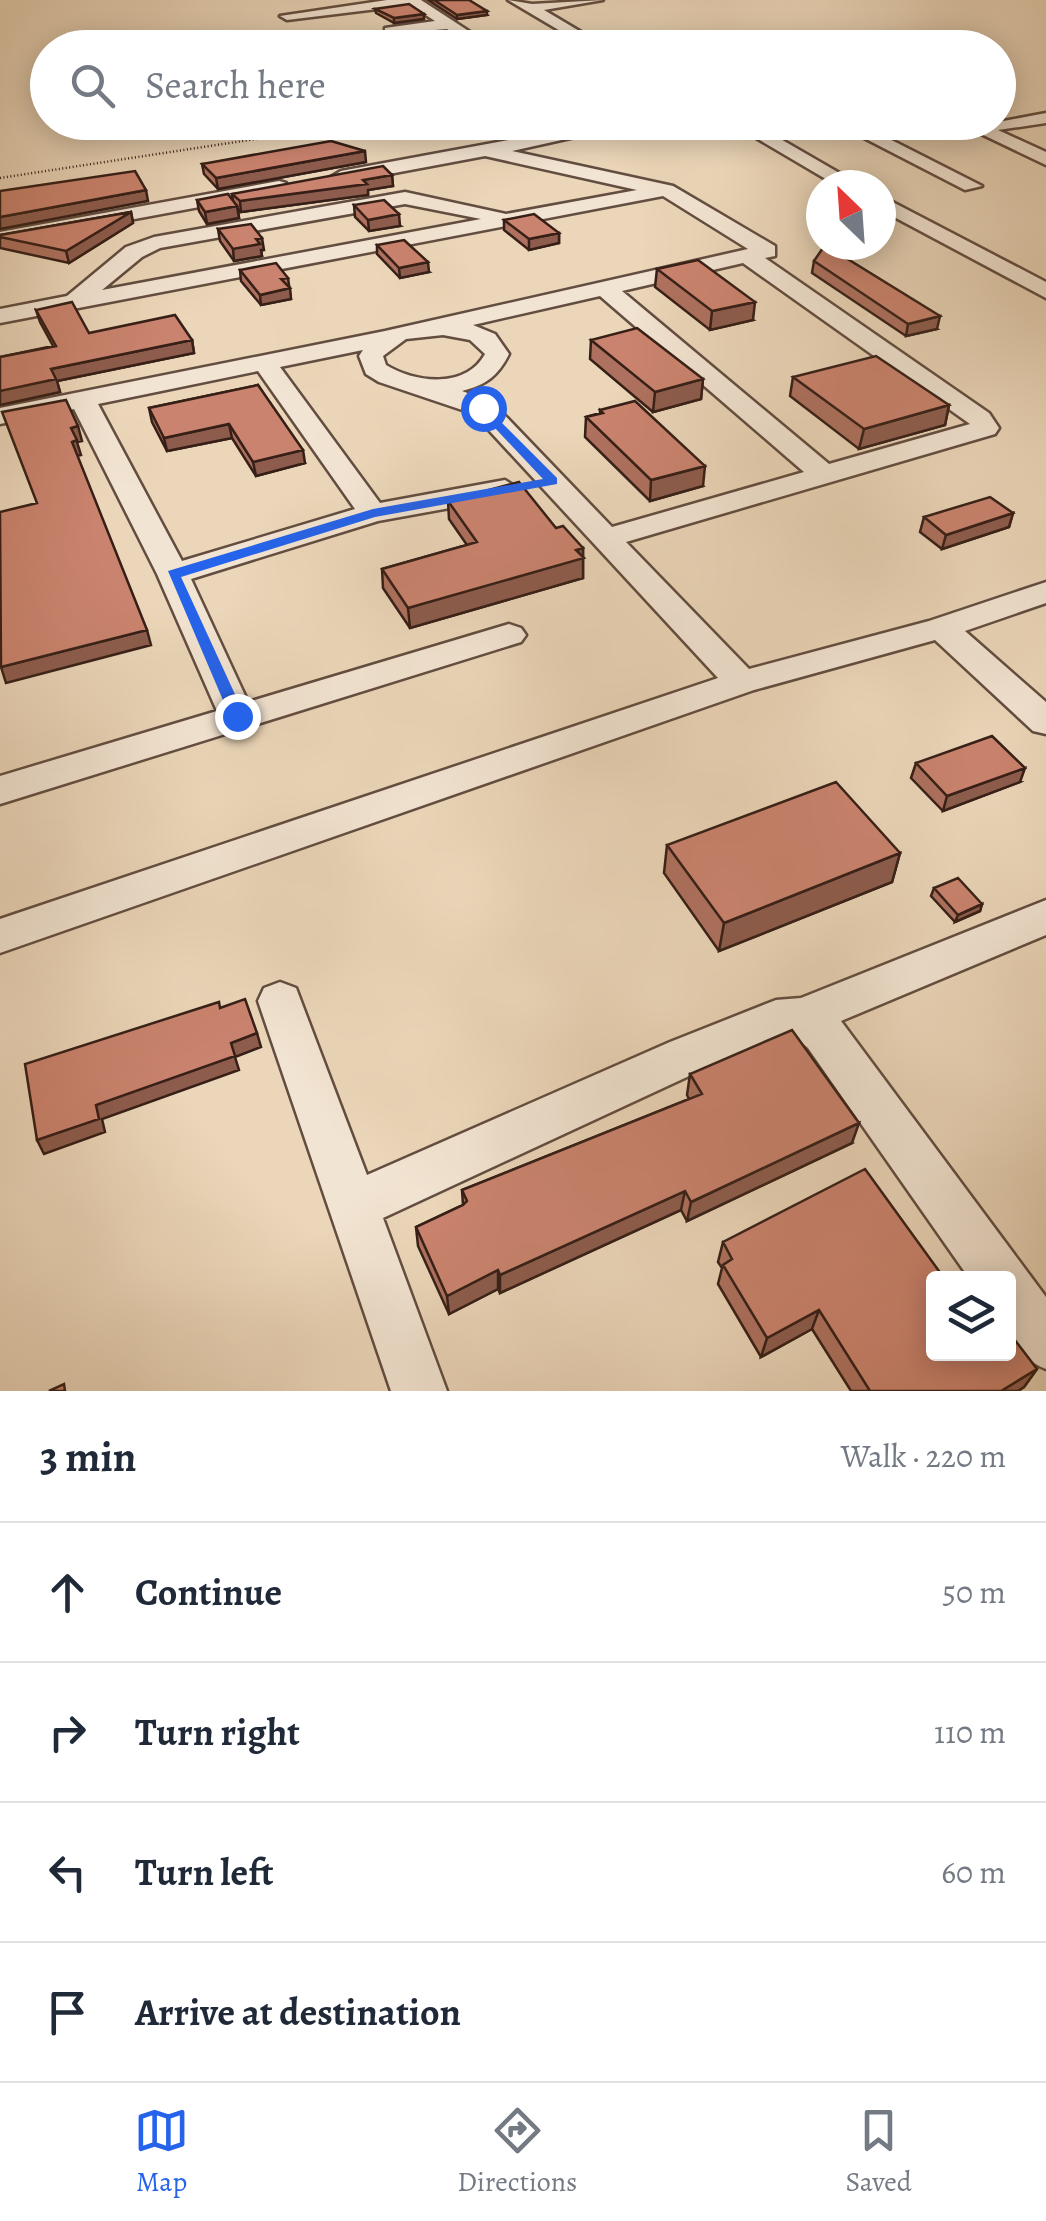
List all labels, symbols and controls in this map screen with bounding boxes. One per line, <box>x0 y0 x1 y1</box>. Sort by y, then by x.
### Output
search box <box>30 30 1016 140</box>
icon: search <box>65 58 120 113</box>
text: Search here <box>145 59 326 111</box>
north arrow <box>806 170 896 260</box>
route start <box>461 386 507 432</box>
route end <box>215 694 261 740</box>
map controls <box>926 1271 1016 1361</box>
button: layers <box>926 1271 1016 1361</box>
text: 3 min <box>40 1428 136 1485</box>
text: Walk · 220 m <box>841 1434 1006 1478</box>
icon: ahead <box>40 1565 95 1620</box>
text: Continue <box>135 1566 282 1618</box>
text: 50 m <box>942 1570 1006 1614</box>
icon: right <box>40 1705 95 1760</box>
text: Turn right <box>135 1706 300 1758</box>
text: 110 m <box>934 1710 1006 1754</box>
icon: left <box>40 1845 95 1900</box>
text: Turn left <box>135 1846 274 1898</box>
text: 60 m <box>941 1850 1006 1894</box>
icon: arrive <box>40 1985 95 2040</box>
text: Arrive at destination <box>135 1986 461 2038</box>
tab: Map <box>134 2103 189 2201</box>
tab: Directions <box>457 2103 577 2201</box>
tab: Saved <box>846 2103 912 2201</box>

